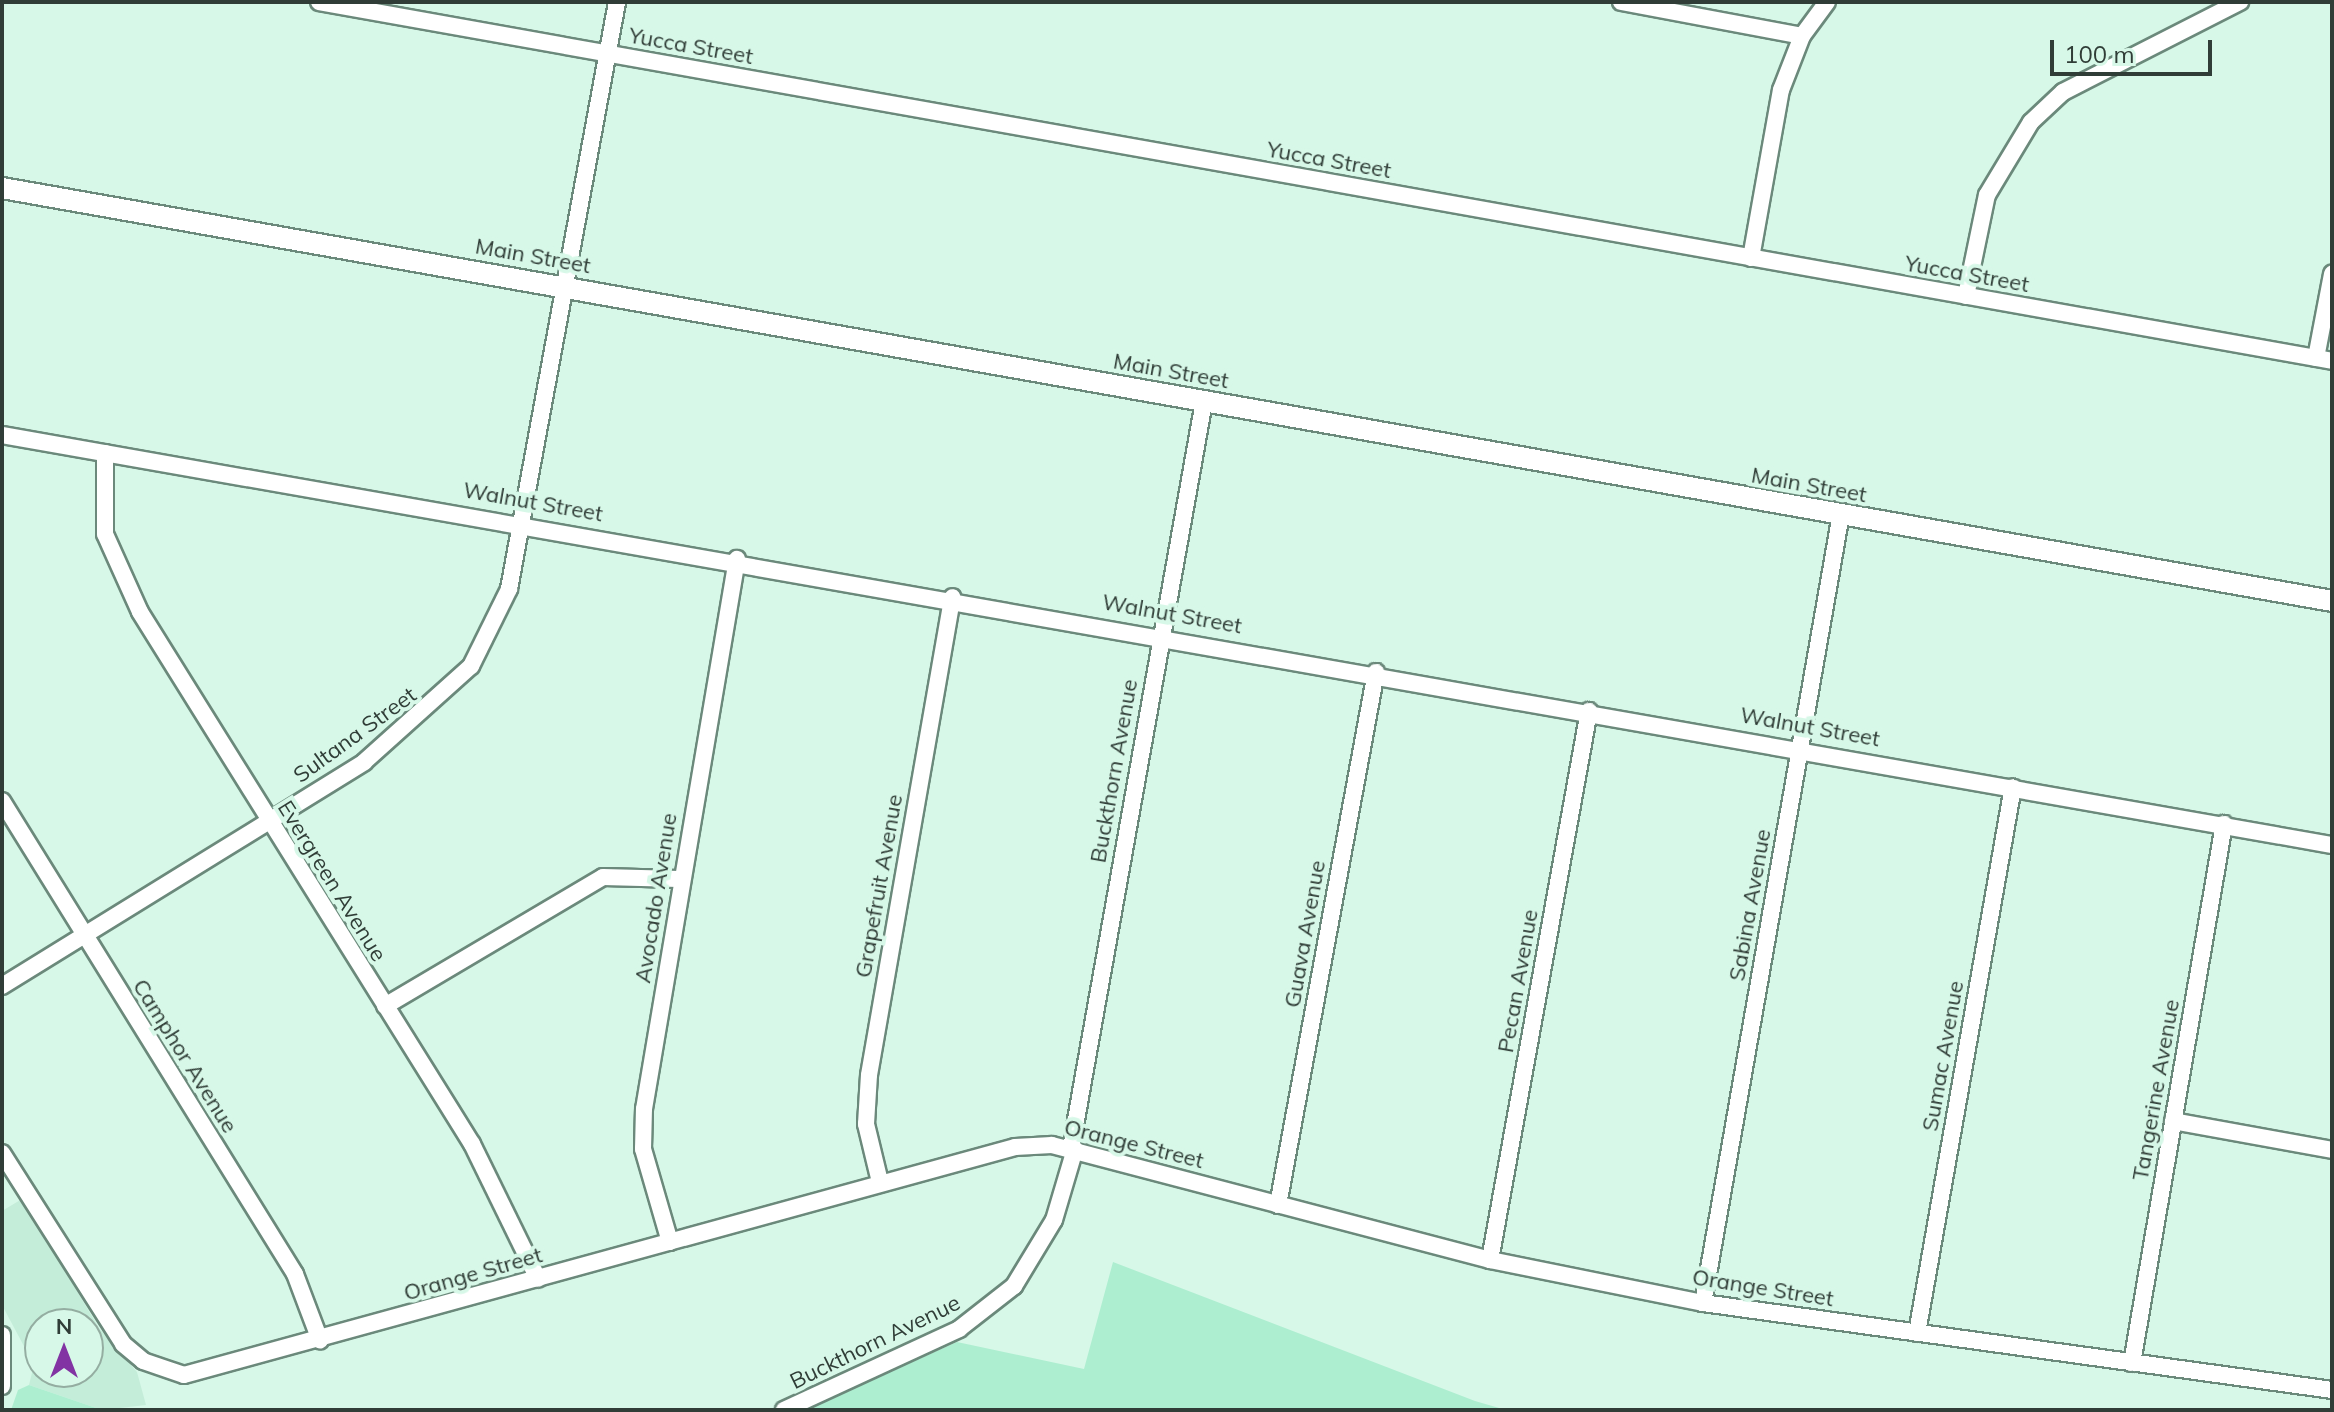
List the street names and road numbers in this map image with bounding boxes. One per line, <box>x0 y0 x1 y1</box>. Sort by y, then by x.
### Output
street label: Yucca Street <box>627 22 755 70</box>
street label: Yucca Street <box>1265 136 1393 184</box>
street label: Main Street <box>473 233 593 279</box>
street label: Yucca Street <box>1903 250 2031 298</box>
street label: Main Street <box>1111 348 1231 394</box>
street label: Main Street <box>1749 462 1869 508</box>
street label: Walnut Street <box>461 477 605 527</box>
street label: Walnut Street <box>1100 589 1244 639</box>
street label: Buckthorn Avenue <box>1085 677 1143 865</box>
street label: Sultana Street <box>289 682 421 788</box>
street label: Walnut Street <box>1738 702 1882 752</box>
street label: Grapefruit Avenue <box>850 792 908 980</box>
street label: Evergreen Avenue <box>272 796 392 966</box>
street label: Avocado Avenue <box>630 811 682 985</box>
street label: Sabina Avenue <box>1724 827 1776 983</box>
street label: Guava Avenue <box>1279 858 1331 1010</box>
street label: Pecan Avenue <box>1492 907 1544 1055</box>
street label: Camphor Avenue <box>127 974 243 1138</box>
street label: Sumac Avenue <box>1917 979 1969 1133</box>
street label: Tangerine Avenue <box>2127 997 2185 1183</box>
street label: Orange Street <box>1062 1114 1206 1174</box>
street label: Orange Street <box>401 1242 545 1306</box>
street label: Orange Street <box>1690 1264 1836 1312</box>
street label: Buckthorn Avenue <box>786 1289 964 1395</box>

